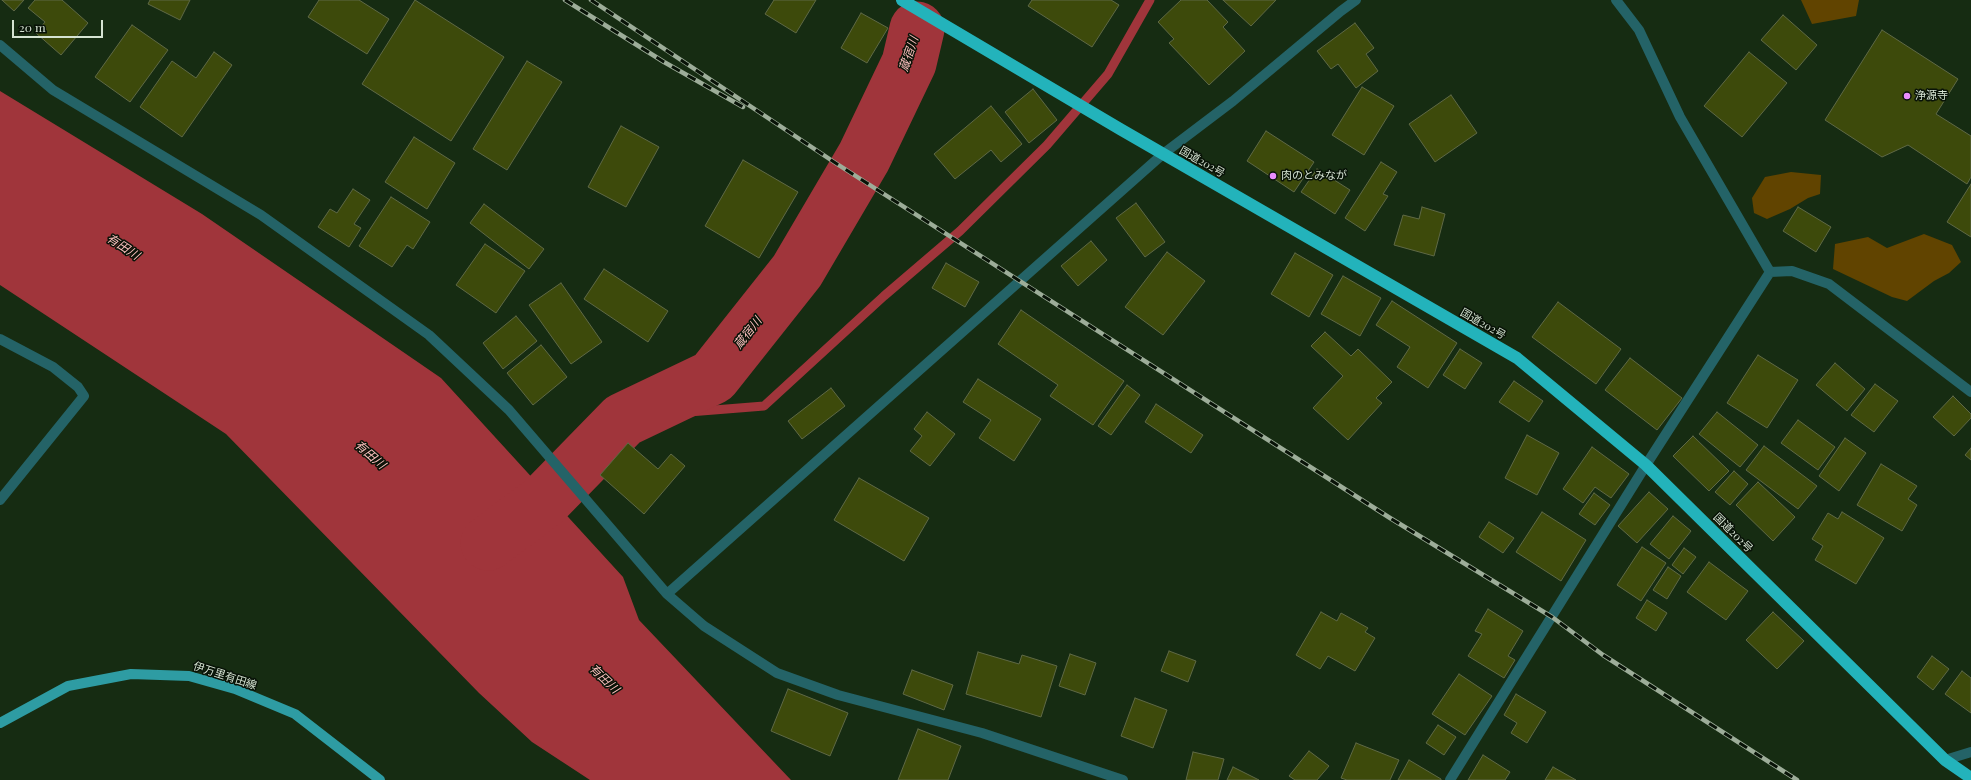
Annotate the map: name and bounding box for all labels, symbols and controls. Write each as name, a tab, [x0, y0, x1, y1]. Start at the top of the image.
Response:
scale bar	[14, 12, 105, 38]
text: 20 m	[19, 19, 46, 35]
water label: 蔵宿川	[897, 35, 921, 73]
place label: 浄源寺	[1915, 89, 1948, 103]
marker: 浄源寺	[1902, 91, 1912, 101]
street label: 国道202号	[1177, 144, 1227, 180]
place label: 肉のとみなが	[1281, 169, 1347, 183]
marker: 肉のとみなが	[1268, 171, 1278, 181]
water label: 有田川	[104, 231, 142, 263]
street label: 国道202号	[1458, 306, 1508, 342]
water label: 蔵宿川	[731, 314, 765, 352]
water label: 有田川	[352, 438, 388, 472]
street label: 国道202号	[1711, 511, 1755, 555]
street label: 伊万里有田線	[192, 660, 258, 692]
water label: 有田川	[586, 661, 622, 697]

